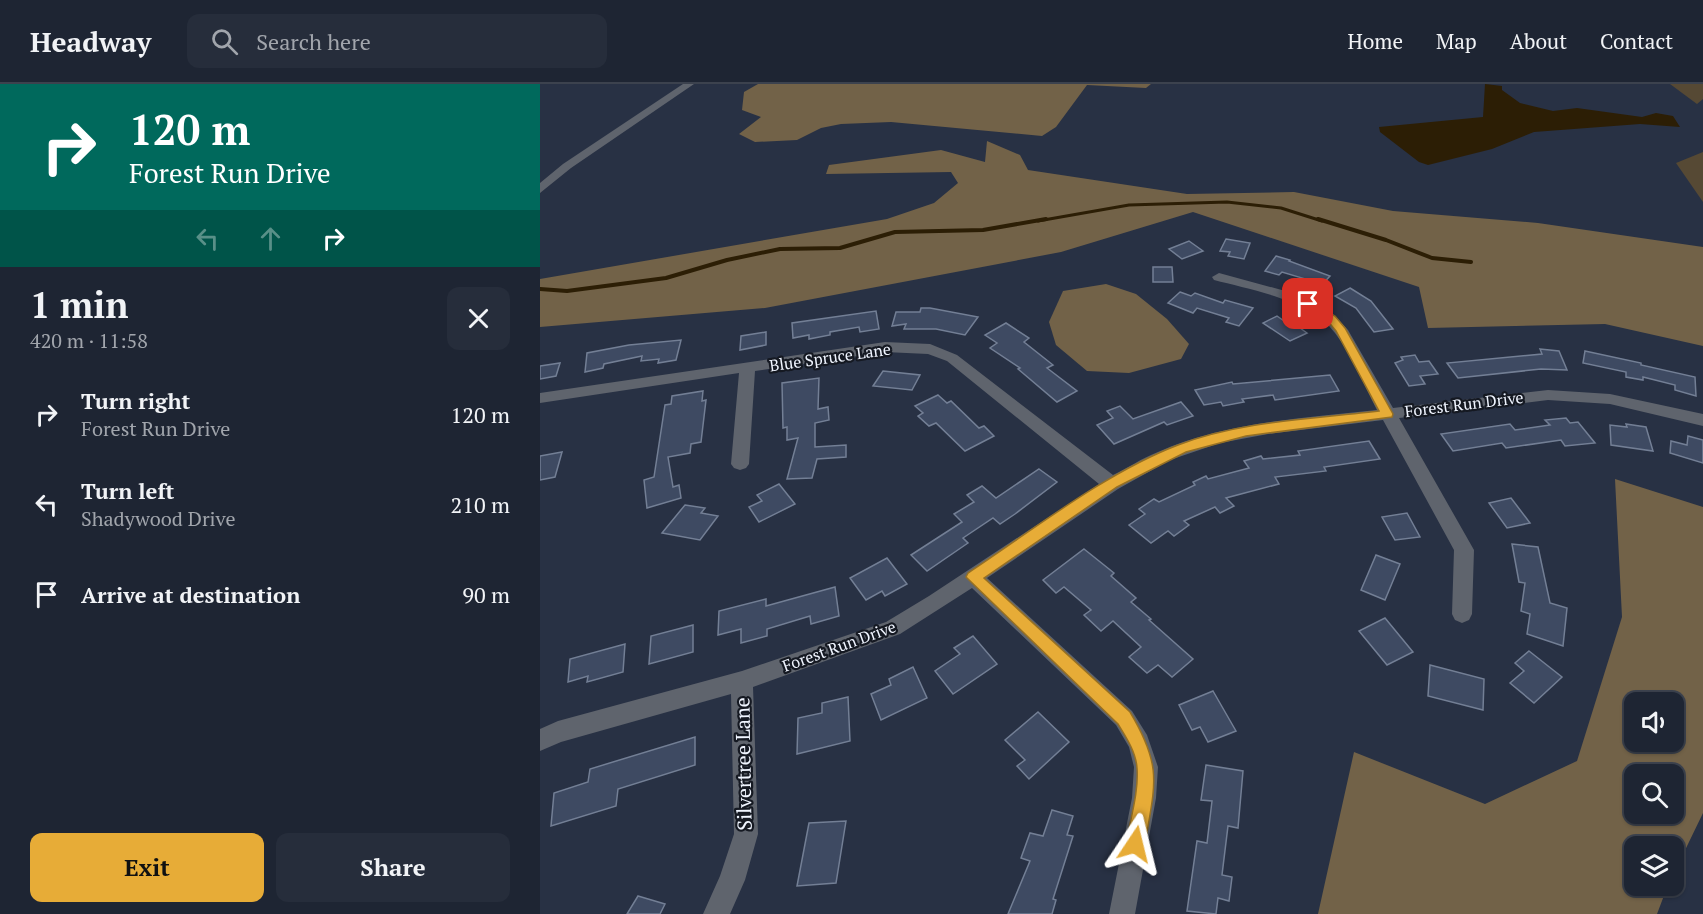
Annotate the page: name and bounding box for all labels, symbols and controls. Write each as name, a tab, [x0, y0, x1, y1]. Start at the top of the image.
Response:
search box	[187, 14, 607, 68]
text: Headway	[30, 23, 151, 60]
icon: search	[208, 25, 241, 58]
text: Search here	[256, 27, 371, 56]
text: Home	[1347, 27, 1403, 55]
text: Map	[1436, 27, 1477, 55]
text: About	[1510, 27, 1567, 55]
text: Contact	[1600, 27, 1673, 55]
text: 120 m	[129, 101, 250, 157]
icon: right	[30, 108, 108, 186]
text: Forest Run Drive	[129, 155, 331, 191]
icon: left	[191, 222, 224, 255]
icon: ahead	[254, 222, 287, 255]
icon: right	[317, 222, 350, 255]
pin	[1282, 278, 1333, 329]
text: 1 min	[30, 281, 128, 328]
button: close	[447, 287, 510, 350]
icon: arrive	[1291, 287, 1324, 320]
text: 420 m · 11:58	[30, 327, 148, 354]
street label: Blue Spruce Lane	[768, 338, 892, 376]
text: Turn right	[81, 386, 190, 415]
street label: Forest Run Drive	[1403, 386, 1525, 422]
icon: right	[30, 398, 63, 431]
text: 120 m	[450, 400, 510, 429]
text: Forest Run Drive	[81, 415, 230, 442]
text: Turn left	[81, 476, 174, 505]
icon: left	[30, 488, 63, 521]
text: 210 m	[450, 490, 510, 519]
text: Shadywood Drive	[81, 505, 235, 532]
icon: arrive	[30, 578, 63, 611]
text: Arrive at destination	[81, 580, 300, 609]
text: 90 m	[462, 580, 510, 609]
street label: Forest Run Drive	[779, 615, 899, 677]
map controls	[1624, 692, 1684, 896]
button: sound	[1624, 692, 1684, 752]
street label: Silvertree Lane	[728, 697, 758, 831]
button: search	[1624, 764, 1684, 824]
position arrow	[1103, 812, 1167, 876]
button: Exit	[30, 833, 264, 902]
button: Share	[276, 833, 510, 902]
button: layers	[1624, 836, 1684, 896]

